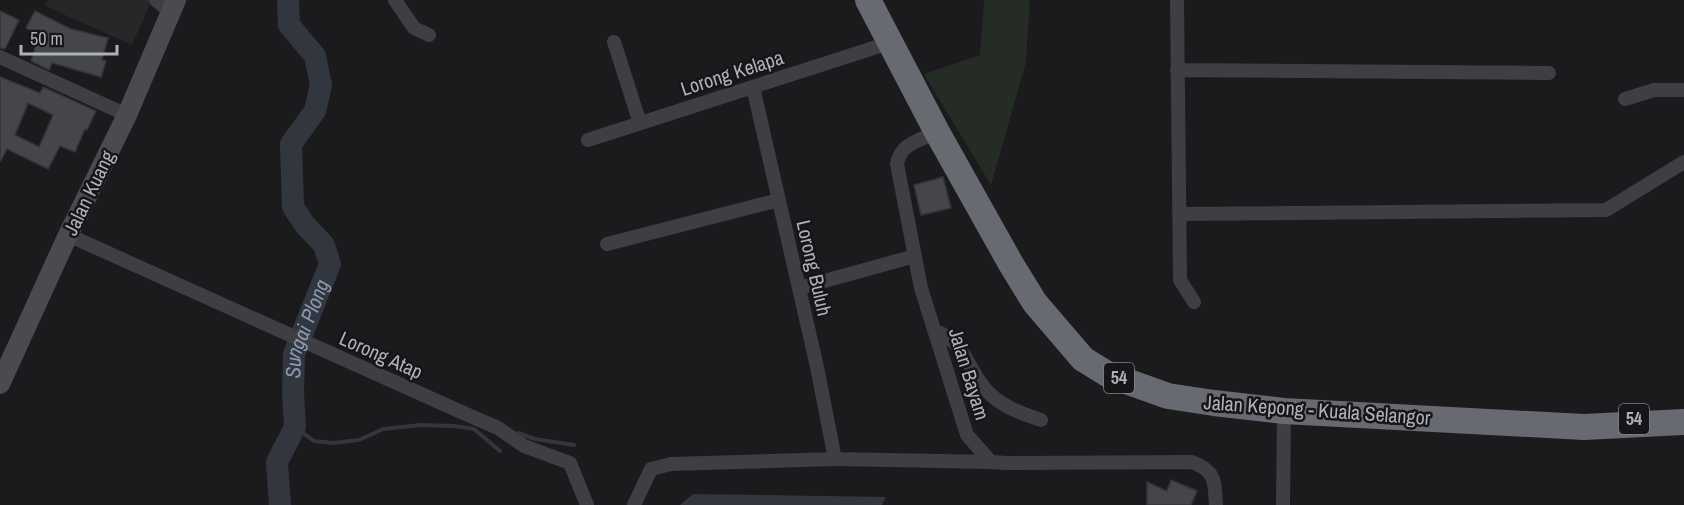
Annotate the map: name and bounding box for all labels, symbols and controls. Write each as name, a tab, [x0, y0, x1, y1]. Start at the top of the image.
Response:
scale bar	[21, 18, 117, 56]
text: 50 m	[30, 26, 63, 51]
street label: Lorong Kelapa	[677, 43, 787, 102]
street label: Jalan Kuang	[56, 146, 121, 240]
street label: Lorong Buluh	[790, 217, 839, 318]
water label: Sungai Plong	[278, 275, 337, 379]
street label: Lorong Atap	[335, 324, 427, 385]
street label: Jalan Bayam	[943, 325, 996, 423]
road number: 54	[1104, 363, 1134, 393]
street label: Jalan Kepong - Kuala Selangor	[1203, 388, 1432, 431]
road number: 54	[1619, 404, 1649, 434]

